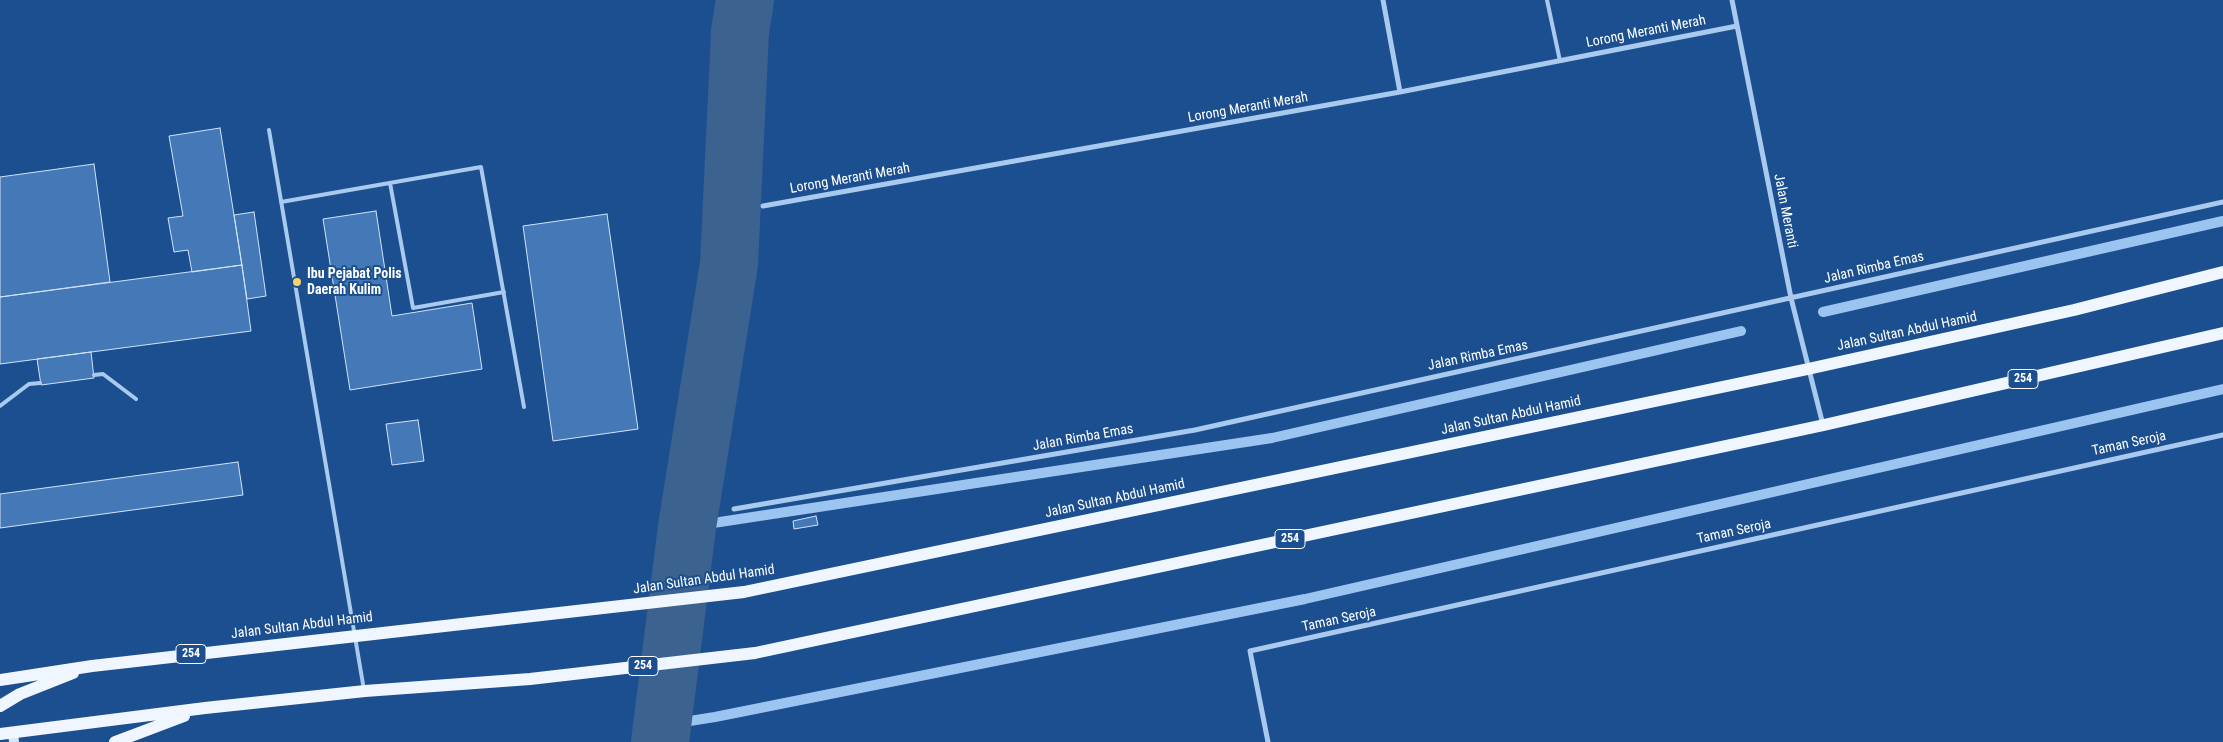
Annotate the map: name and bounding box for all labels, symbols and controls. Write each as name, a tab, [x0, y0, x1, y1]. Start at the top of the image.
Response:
street label: Lorong Meranti Merah	[1585, 12, 1707, 52]
street label: Lorong Meranti Merah	[1187, 89, 1309, 127]
street label: Lorong Meranti Merah	[789, 160, 911, 198]
street label: Jalan Meranti	[1770, 172, 1800, 250]
street label: Jalan Rimba Emas	[1822, 248, 1926, 288]
place label: Ibu Pejabat Polis Daerah Kulim	[307, 266, 402, 298]
marker: Ibu Pejabat Polis Daerah Kulim	[291, 276, 303, 288]
street label: Jalan Sultan Abdul Hamid	[1835, 309, 1979, 355]
street label: Jalan Rimba Emas	[1426, 337, 1530, 375]
road number: 254	[2008, 369, 2038, 388]
street label: Jalan Sultan Abdul Hamid	[1439, 393, 1583, 439]
street label: Jalan Rimba Emas	[1031, 421, 1135, 455]
street label: Taman Seroja	[2090, 428, 2168, 460]
street label: Jalan Sultan Abdul Hamid	[1043, 476, 1187, 522]
street label: Taman Seroja	[1695, 516, 1773, 548]
road number: 254	[1275, 530, 1305, 548]
street label: Jalan Sultan Abdul Hamid	[632, 562, 776, 598]
street label: Taman Seroja	[1300, 604, 1378, 636]
street label: Jalan Sultan Abdul Hamid	[230, 609, 374, 643]
road number: 254	[176, 644, 206, 664]
road number: 254	[628, 656, 658, 676]

